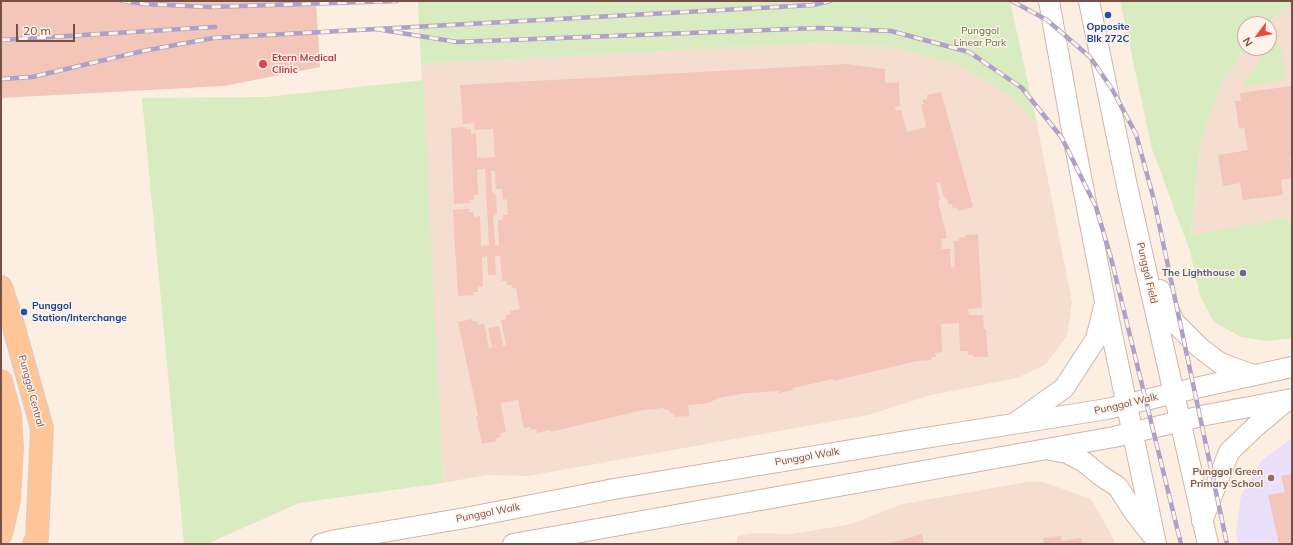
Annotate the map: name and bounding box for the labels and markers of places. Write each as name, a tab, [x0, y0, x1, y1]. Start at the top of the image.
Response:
marker: Opposite Blk 272C	[1103, 10, 1113, 20]
place label: Opposite Blk 272C	[1086, 21, 1130, 44]
place label: Etern Medical Clinic	[272, 52, 337, 76]
marker: Etern Medical Clinic	[257, 58, 269, 70]
place label: The Lighthouse	[1162, 267, 1235, 279]
marker: The Lighthouse	[1238, 268, 1248, 278]
place label: Punggol Station/Interchange	[32, 300, 127, 324]
marker: Punggol Station/Interchange	[19, 307, 29, 317]
place label: Punggol Green Primary School	[1190, 466, 1263, 490]
marker: Punggol Green Primary School	[1266, 473, 1276, 483]

